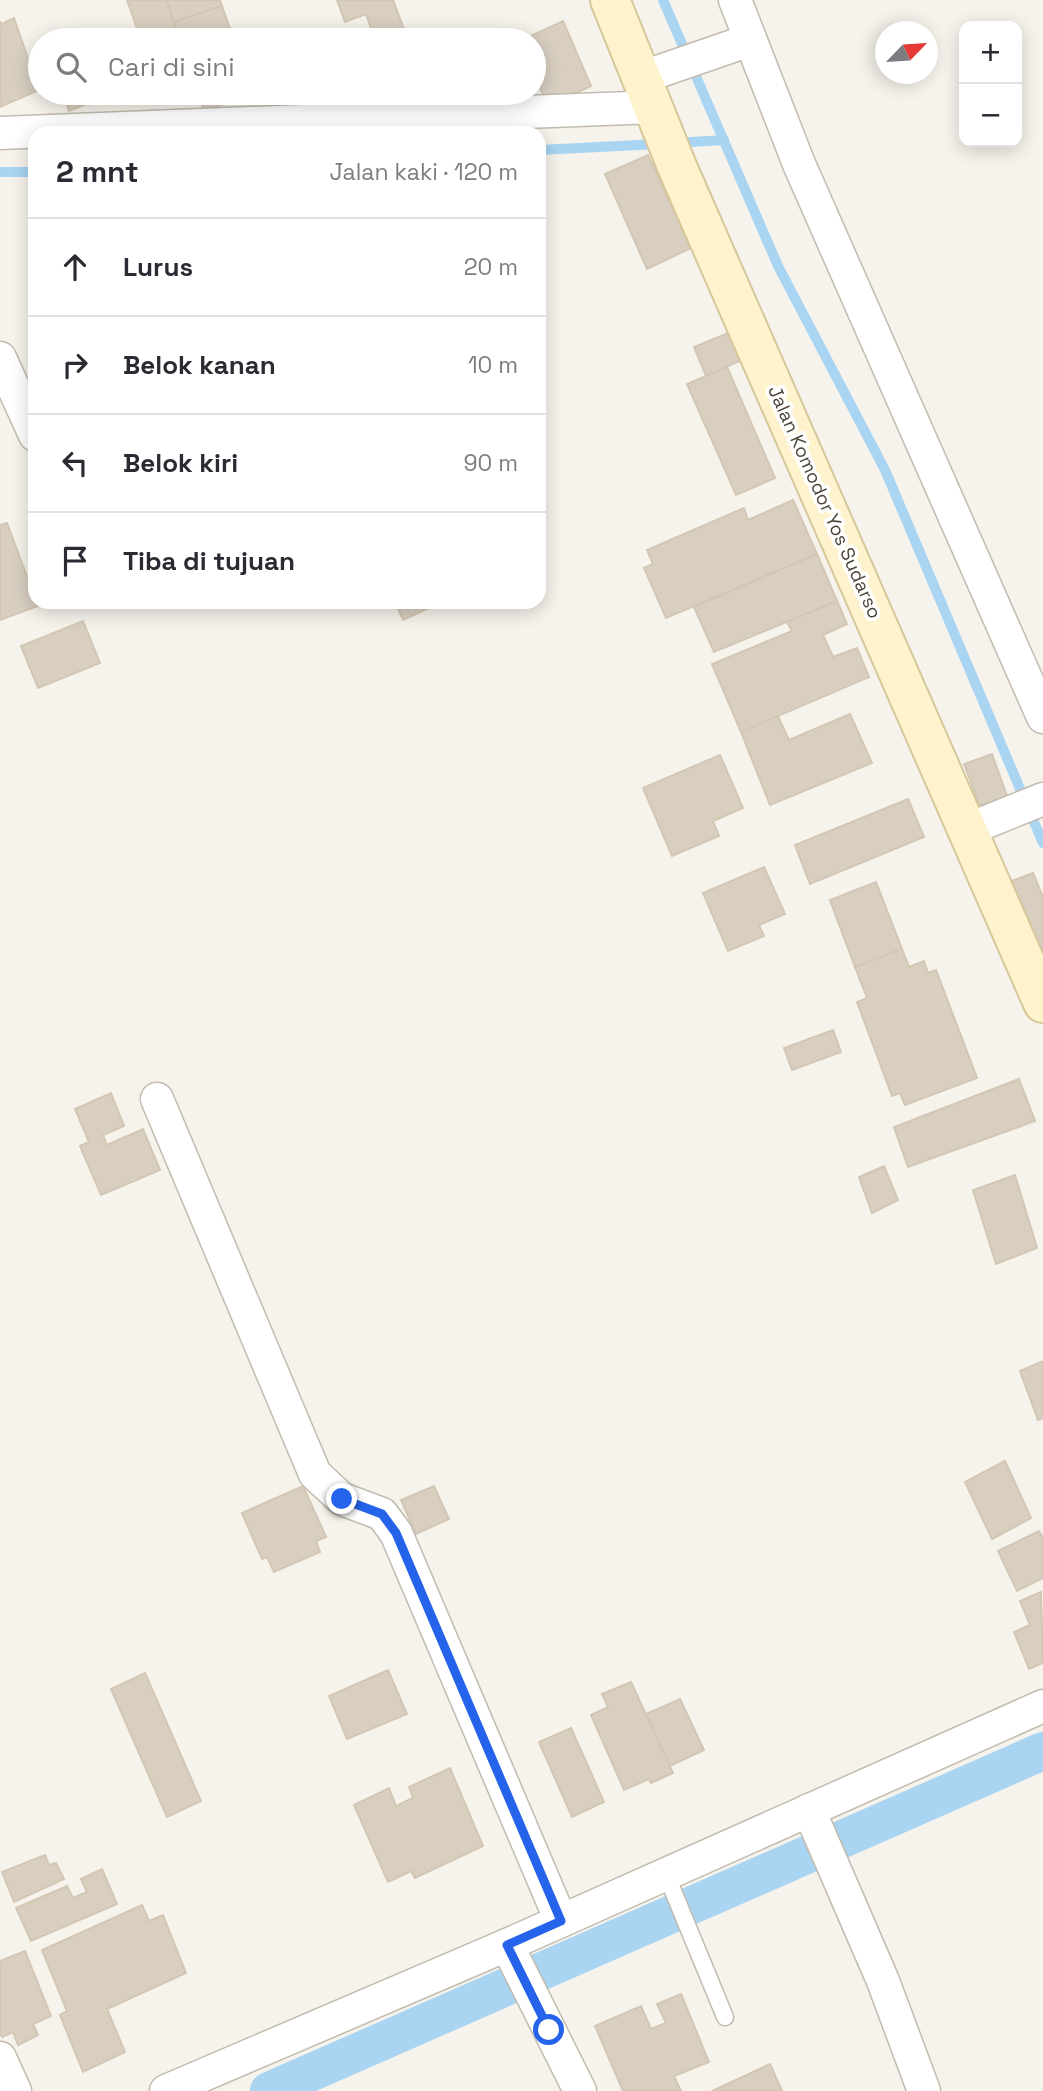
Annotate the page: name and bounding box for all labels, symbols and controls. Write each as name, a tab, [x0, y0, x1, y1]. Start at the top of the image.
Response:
north arrow	[875, 21, 938, 84]
map controls	[959, 21, 1022, 147]
button: +	[959, 21, 1022, 84]
search box	[28, 28, 546, 105]
icon: search	[52, 48, 90, 86]
text: Cari di sini	[108, 50, 235, 84]
button: −	[959, 84, 1022, 147]
text: 2 mnt	[56, 152, 139, 191]
text: Jalan kaki · 120 m	[329, 157, 518, 187]
icon: ahead	[56, 248, 94, 286]
text: Lurus	[123, 250, 193, 284]
text: 20 m	[464, 252, 518, 282]
icon: right	[56, 346, 94, 384]
text: Belok kanan	[123, 348, 276, 382]
text: 10 m	[468, 350, 518, 380]
street label: Jalan Komodor Yos Sudarso	[762, 382, 888, 622]
icon: left	[56, 444, 94, 482]
text: Belok kiri	[123, 446, 238, 480]
text: 90 m	[463, 448, 518, 478]
icon: arrive	[56, 542, 94, 580]
text: Tiba di tujuan	[123, 544, 295, 578]
route end	[326, 1483, 357, 1514]
route start	[533, 2014, 564, 2045]

